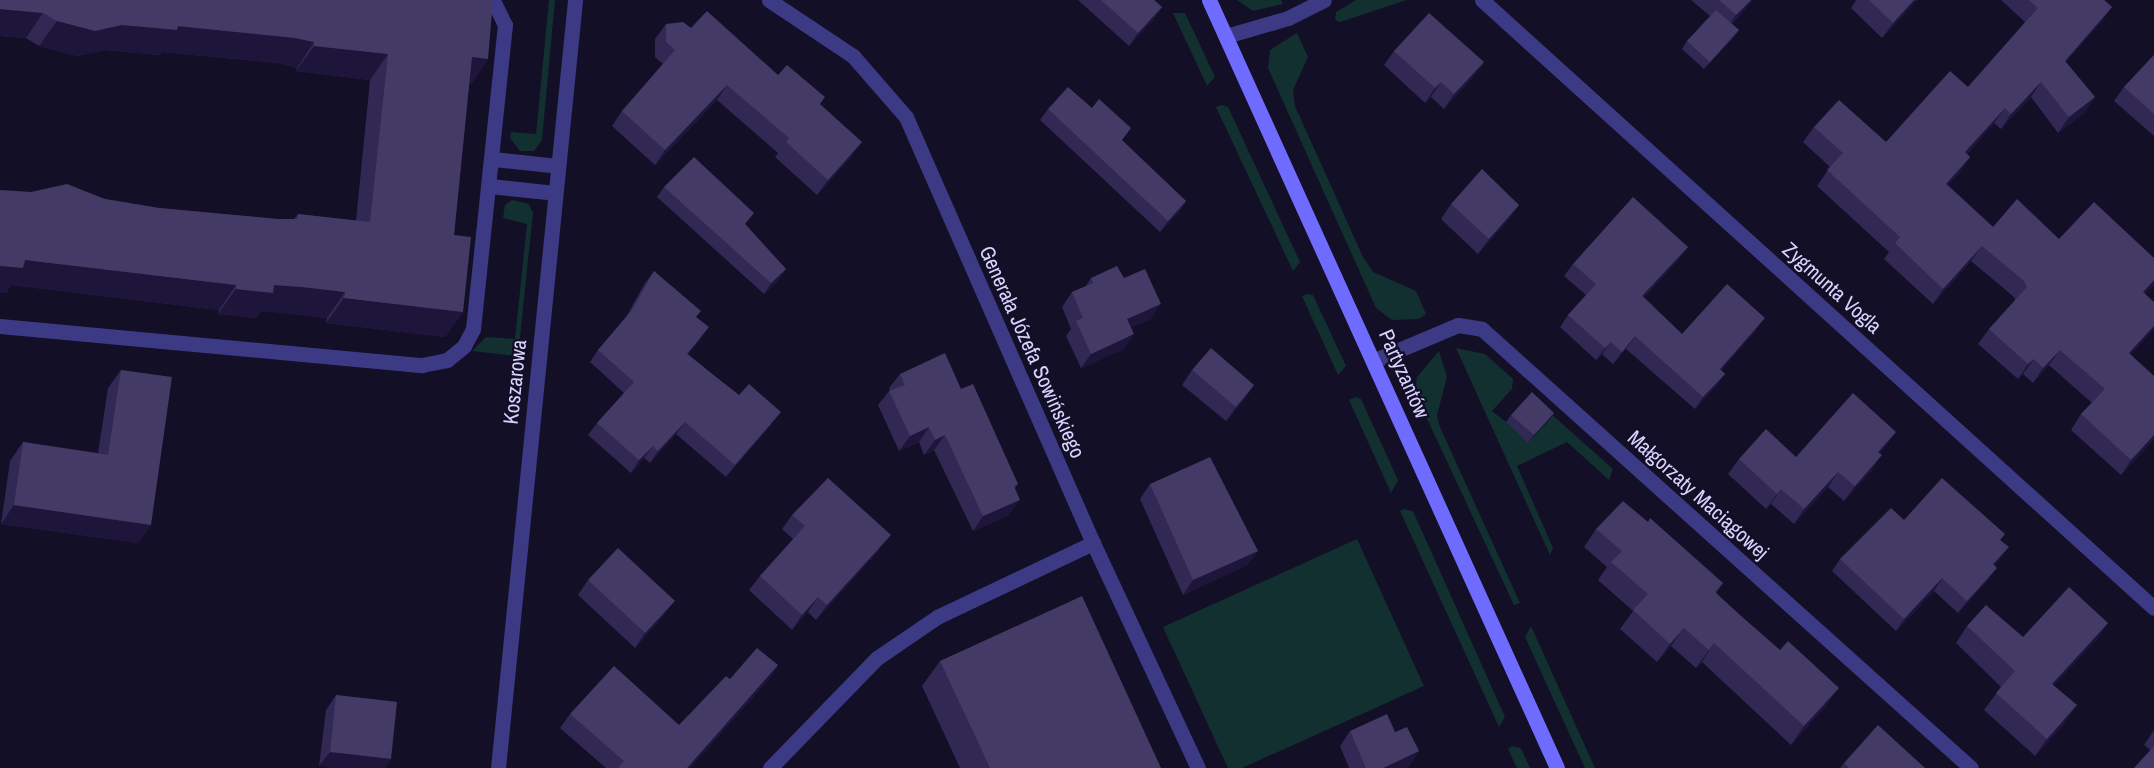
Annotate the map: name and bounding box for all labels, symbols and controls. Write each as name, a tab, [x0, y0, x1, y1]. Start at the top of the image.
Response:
street label: Zygmunta Vogla	[1777, 237, 1887, 339]
street label: Generała Józefa Sowińskiego	[974, 242, 1090, 462]
street label: Partyzantów	[1373, 326, 1435, 422]
street label: Koszarowa	[498, 338, 532, 426]
street label: Małgorzaty Maciągowej	[1622, 425, 1774, 565]

